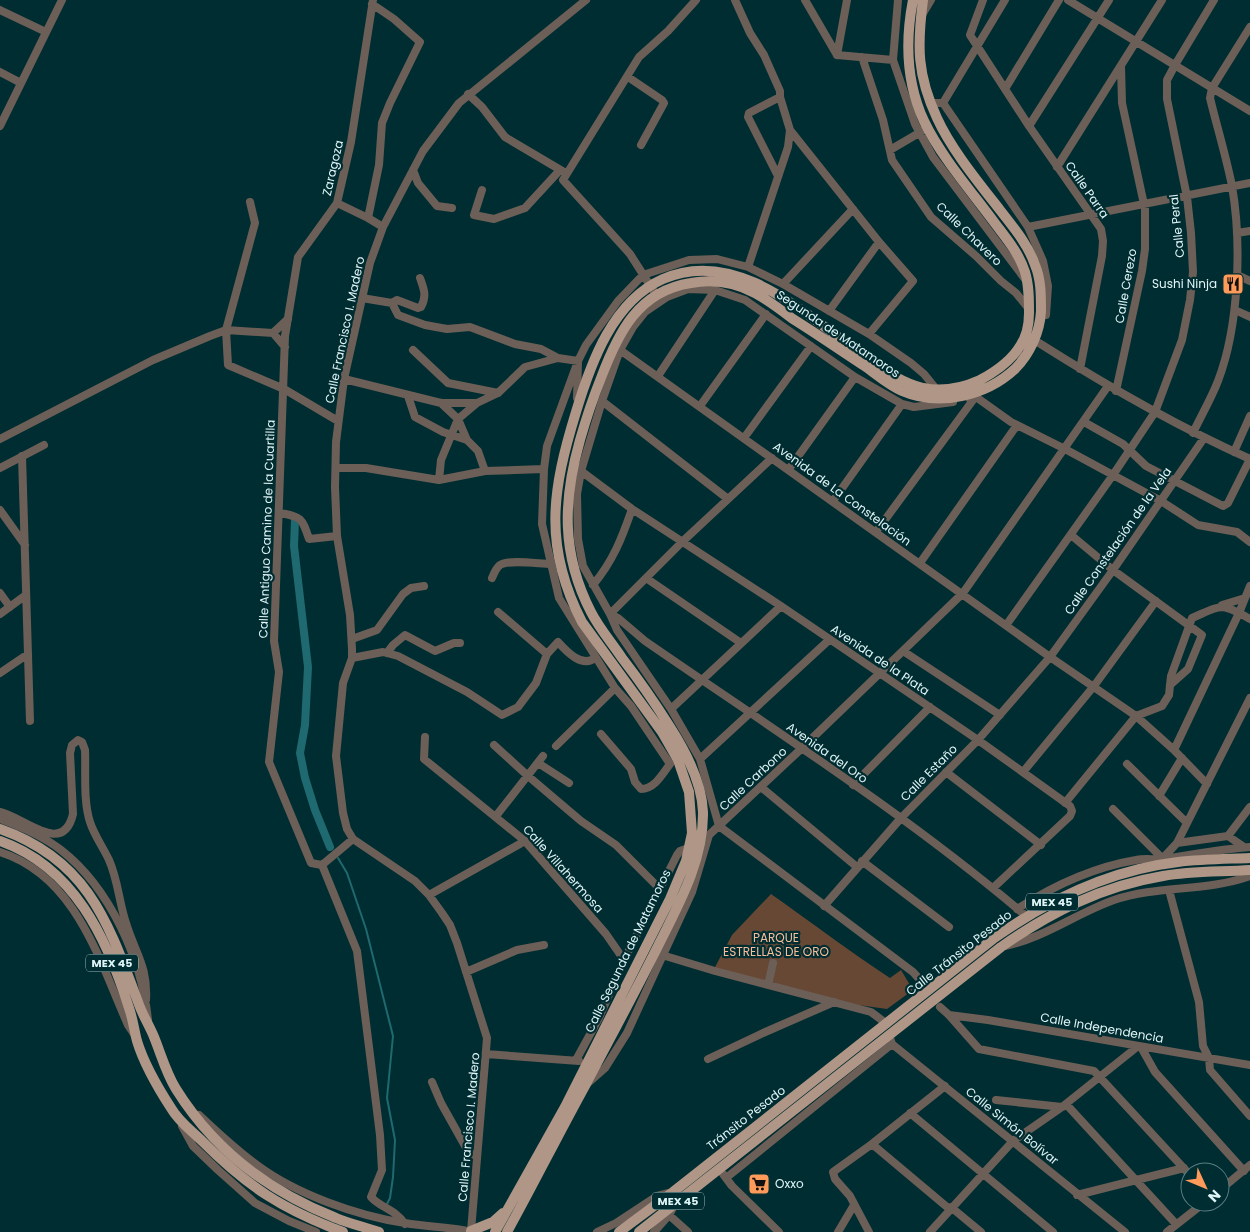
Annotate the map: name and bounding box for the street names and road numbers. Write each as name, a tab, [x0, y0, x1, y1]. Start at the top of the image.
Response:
street label: Zaragoza	[318, 138, 347, 197]
street label: Calle Parra	[1062, 158, 1113, 222]
street label: Calle Peral	[1165, 193, 1188, 259]
street label: Calle Chavero	[933, 198, 1006, 270]
street label: Calle Cerezo	[1111, 247, 1141, 325]
street label: Calle Francisco I. Madero	[321, 255, 368, 405]
street label: Segunda de Matamoros	[773, 286, 903, 381]
street label: Calle Antiguo Camino de la Cuartilla	[254, 419, 279, 639]
street label: Avenida de La Constelación	[770, 438, 915, 550]
street label: Calle Constelación de la Vela	[1060, 464, 1175, 618]
street label: Avenida de la Plata	[828, 620, 933, 699]
street label: Avenida del Oro	[783, 718, 872, 787]
street label: Calle Estaño	[896, 740, 961, 805]
street label: Calle Carbono	[715, 743, 790, 814]
street label: Calle Villahermosa	[519, 821, 608, 916]
street label: Calle Segunda de Matamoros	[581, 866, 675, 1035]
road number: MEX 45	[1026, 894, 1078, 910]
street label: Calle Tránsito Pesado	[902, 906, 1015, 999]
road number: MEX 45	[86, 954, 138, 971]
street label: Calle Independencia	[1039, 1008, 1165, 1047]
street label: Calle Francisco I. Madero	[454, 1051, 484, 1202]
street label: Tránsito Pesado	[703, 1081, 789, 1154]
street label: Calle Simón Bolívar	[962, 1083, 1063, 1169]
road number: MEX 45	[652, 1192, 704, 1210]

